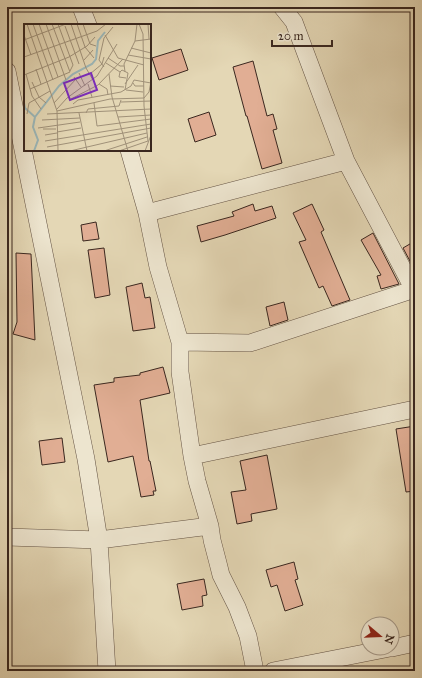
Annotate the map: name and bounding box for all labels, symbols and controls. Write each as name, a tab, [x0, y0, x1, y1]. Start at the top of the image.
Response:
scale bar	[272, 22, 332, 48]
inset map	[24, 24, 151, 151]
text: 20 m	[278, 29, 304, 43]
north arrow	[360, 616, 400, 656]
text: N	[381, 633, 397, 646]

